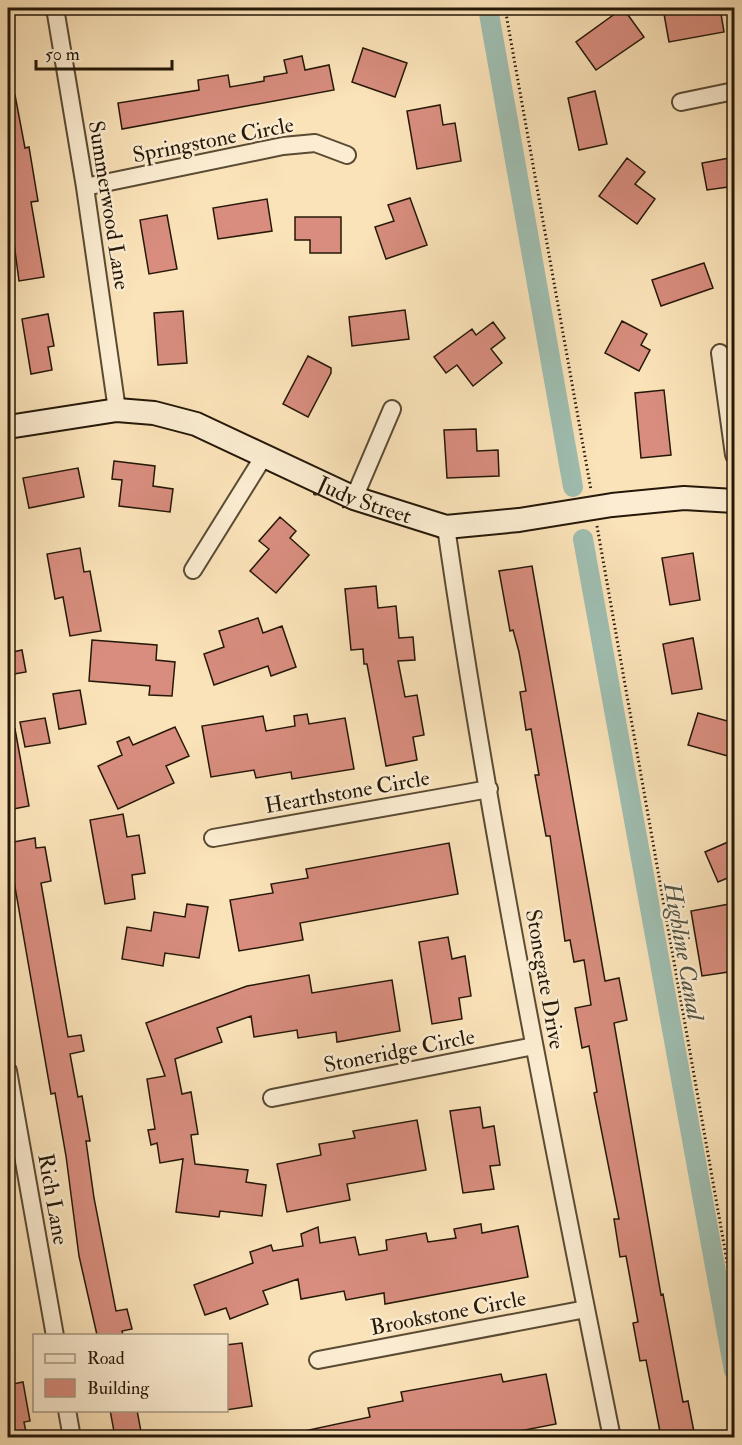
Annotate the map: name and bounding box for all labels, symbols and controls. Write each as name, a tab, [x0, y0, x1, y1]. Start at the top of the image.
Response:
scale bar	[36, 33, 172, 71]
text: 50 m	[45, 43, 80, 66]
street label: Springstone Circle	[130, 111, 296, 170]
street label: Summerwood Lane	[82, 119, 136, 292]
street label: Judy Street	[312, 470, 415, 530]
street label: Hearthstone Circle	[263, 764, 432, 820]
water label: Highline Canal	[656, 879, 711, 1024]
street label: Stonegate Drive	[519, 907, 571, 1051]
street label: Stoneridge Circle	[321, 1023, 477, 1079]
street label: Rich Lane	[31, 1151, 75, 1247]
street label: Brookstone Circle	[368, 1284, 528, 1342]
legend	[33, 1334, 228, 1412]
text: Road	[87, 1347, 125, 1370]
text: Building	[87, 1377, 150, 1400]

